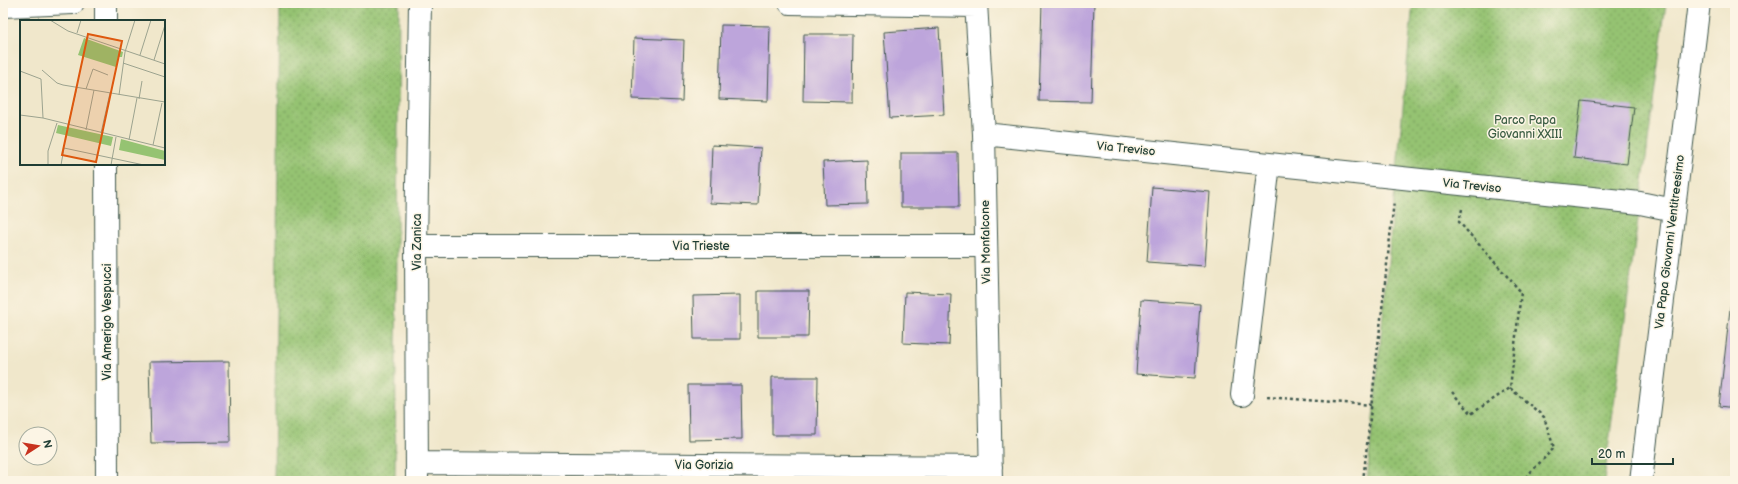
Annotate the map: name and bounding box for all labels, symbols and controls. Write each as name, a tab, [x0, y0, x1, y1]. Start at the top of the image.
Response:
inset map	[20, 20, 165, 165]
park label: Parco Papa Giovanni XXIII	[1488, 113, 1563, 142]
street label: Via Treviso	[1096, 138, 1156, 160]
street label: Via Papa Giovanni Ventitreesimo	[1652, 154, 1688, 330]
street label: Via Treviso	[1442, 175, 1502, 197]
street label: Via Monfalcone	[978, 200, 994, 284]
street label: Via Zanica	[410, 213, 425, 271]
street label: Via Trieste	[672, 239, 730, 254]
street label: Via Amerigo Vespucci	[100, 263, 115, 381]
north arrow	[18, 426, 58, 466]
text: N	[40, 439, 55, 449]
scale bar	[1592, 440, 1673, 466]
text: 20 m	[1598, 447, 1625, 462]
street label: Via Gorizia	[675, 458, 733, 473]

